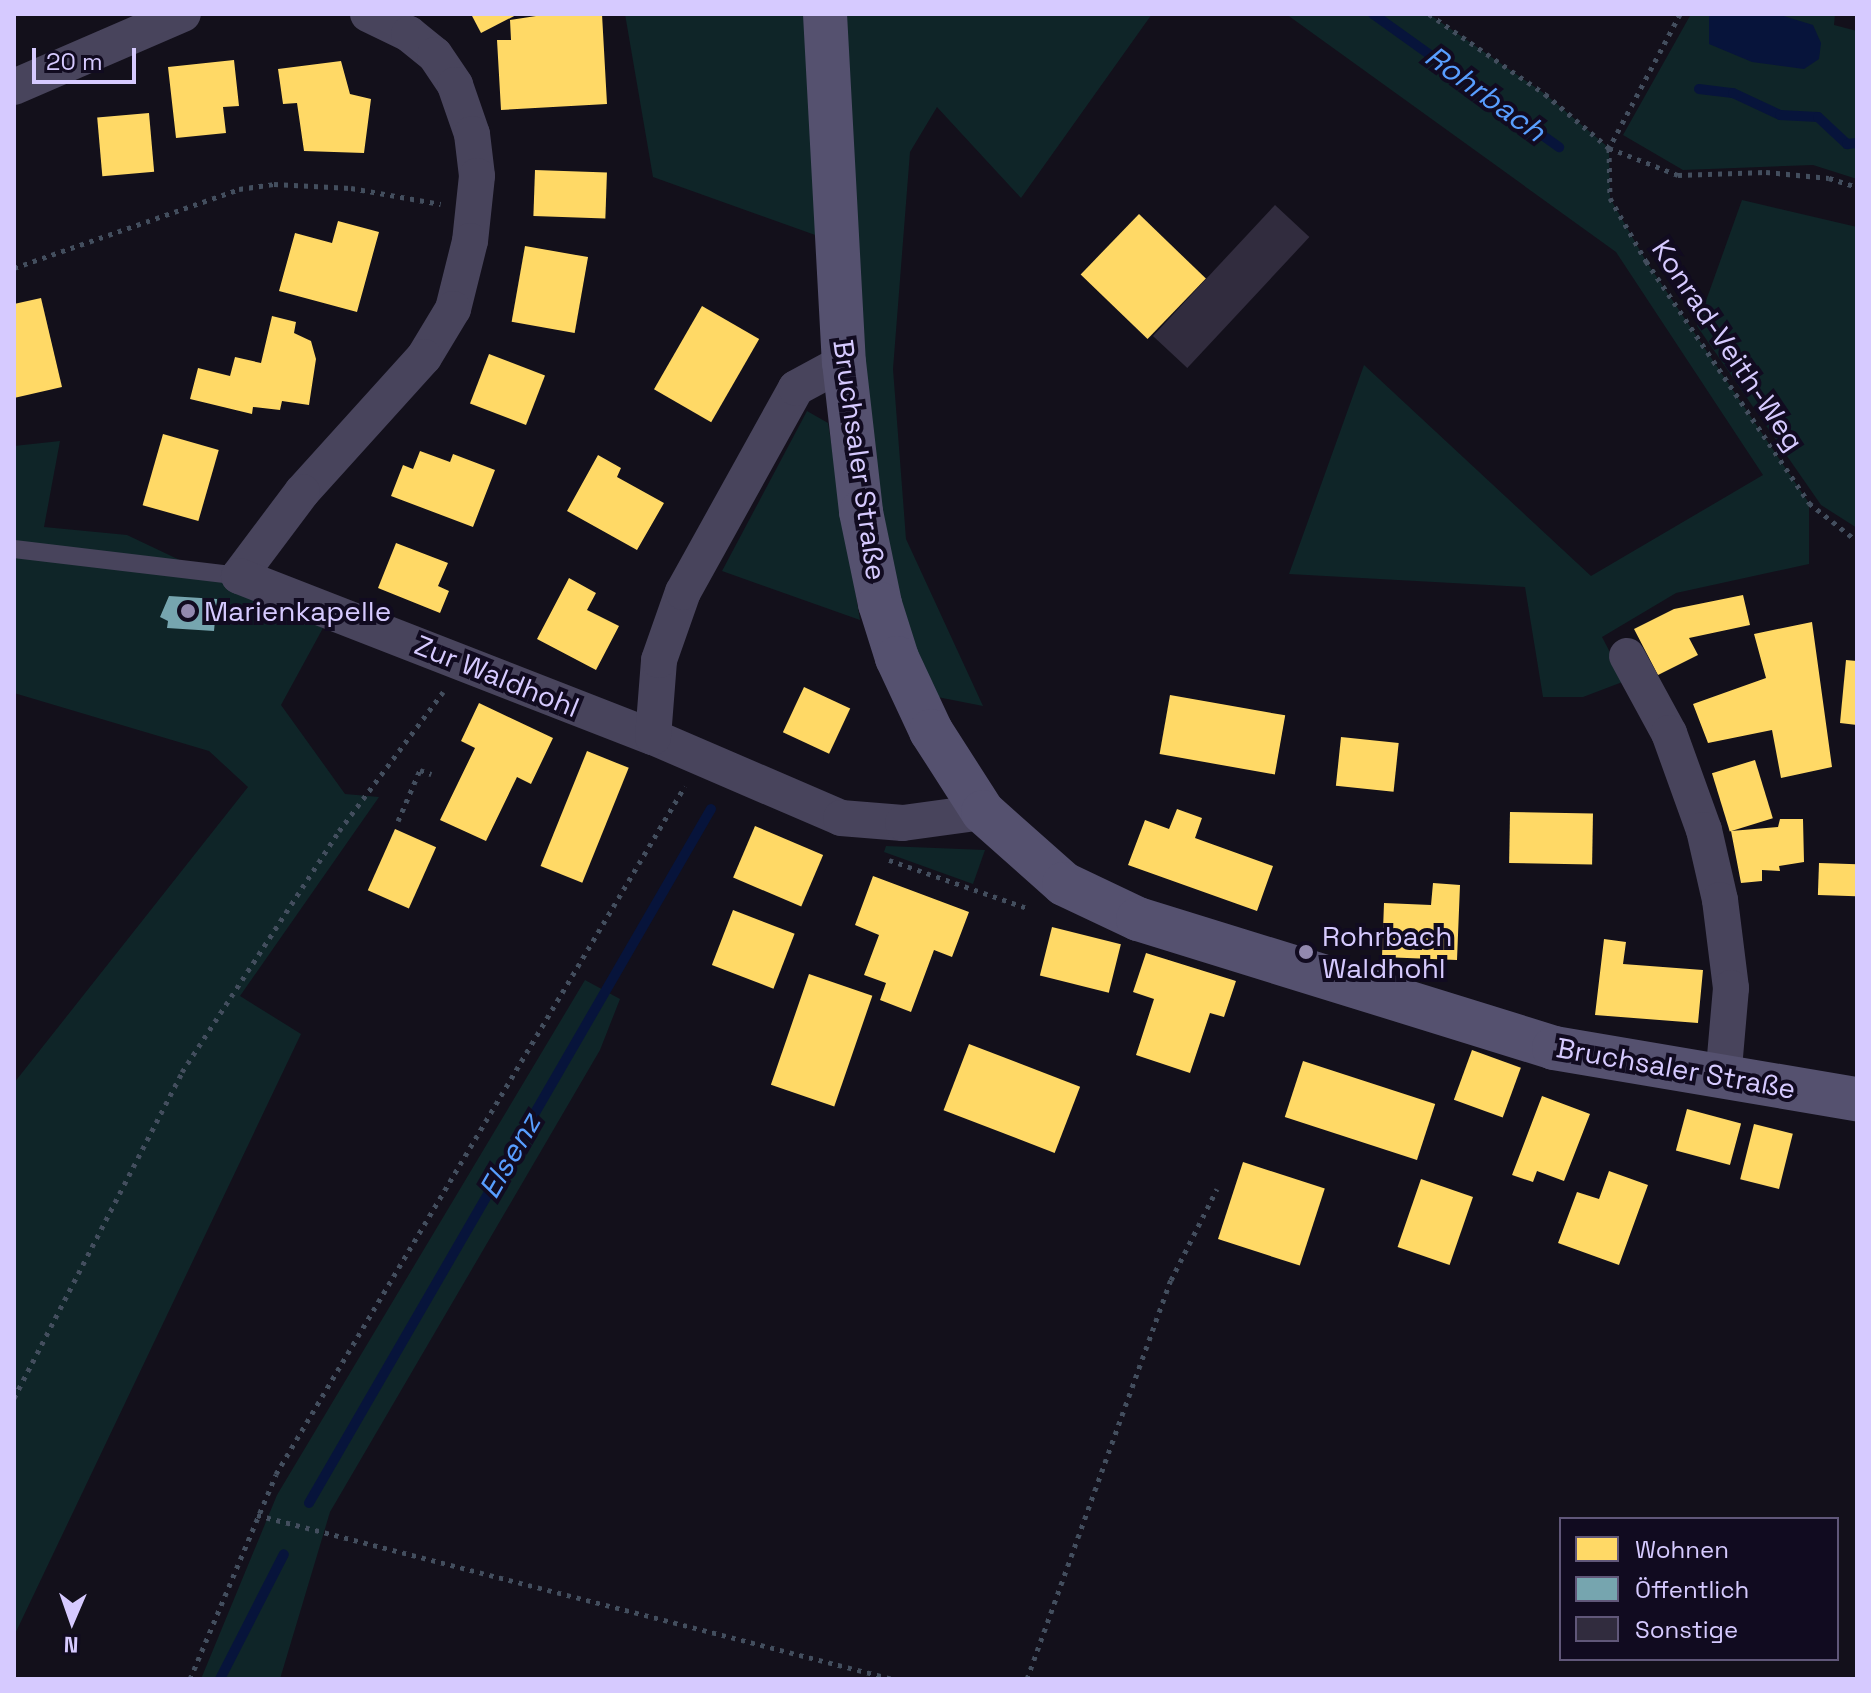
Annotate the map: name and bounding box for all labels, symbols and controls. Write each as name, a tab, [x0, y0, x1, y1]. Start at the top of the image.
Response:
scale bar	[36, 32, 140, 82]
water label: Rohrbach	[1418, 38, 1552, 150]
text: 20 m	[46, 46, 103, 77]
street label: Konrad-Veith-Weg	[1645, 233, 1811, 457]
street label: Bruchsaler Straße	[826, 338, 894, 582]
place label: Marienkapelle	[204, 594, 391, 628]
marker: Marienkapelle	[179, 602, 197, 620]
street label: Zur Waldhohl	[410, 628, 584, 724]
place label: Rohrbach Waldhohl	[1322, 919, 1452, 985]
marker: Rohrbach Waldhohl	[1297, 943, 1315, 961]
street label: Bruchsaler Straße	[1554, 1030, 1798, 1106]
water label: Elsenz	[471, 1107, 549, 1205]
legend	[1559, 1517, 1839, 1661]
text: Wohnen	[1635, 1534, 1729, 1565]
text: Öffentlich	[1635, 1574, 1749, 1605]
north arrow	[32, 1581, 112, 1661]
text: Sonstige	[1635, 1614, 1738, 1645]
text: N	[63, 1631, 79, 1659]

